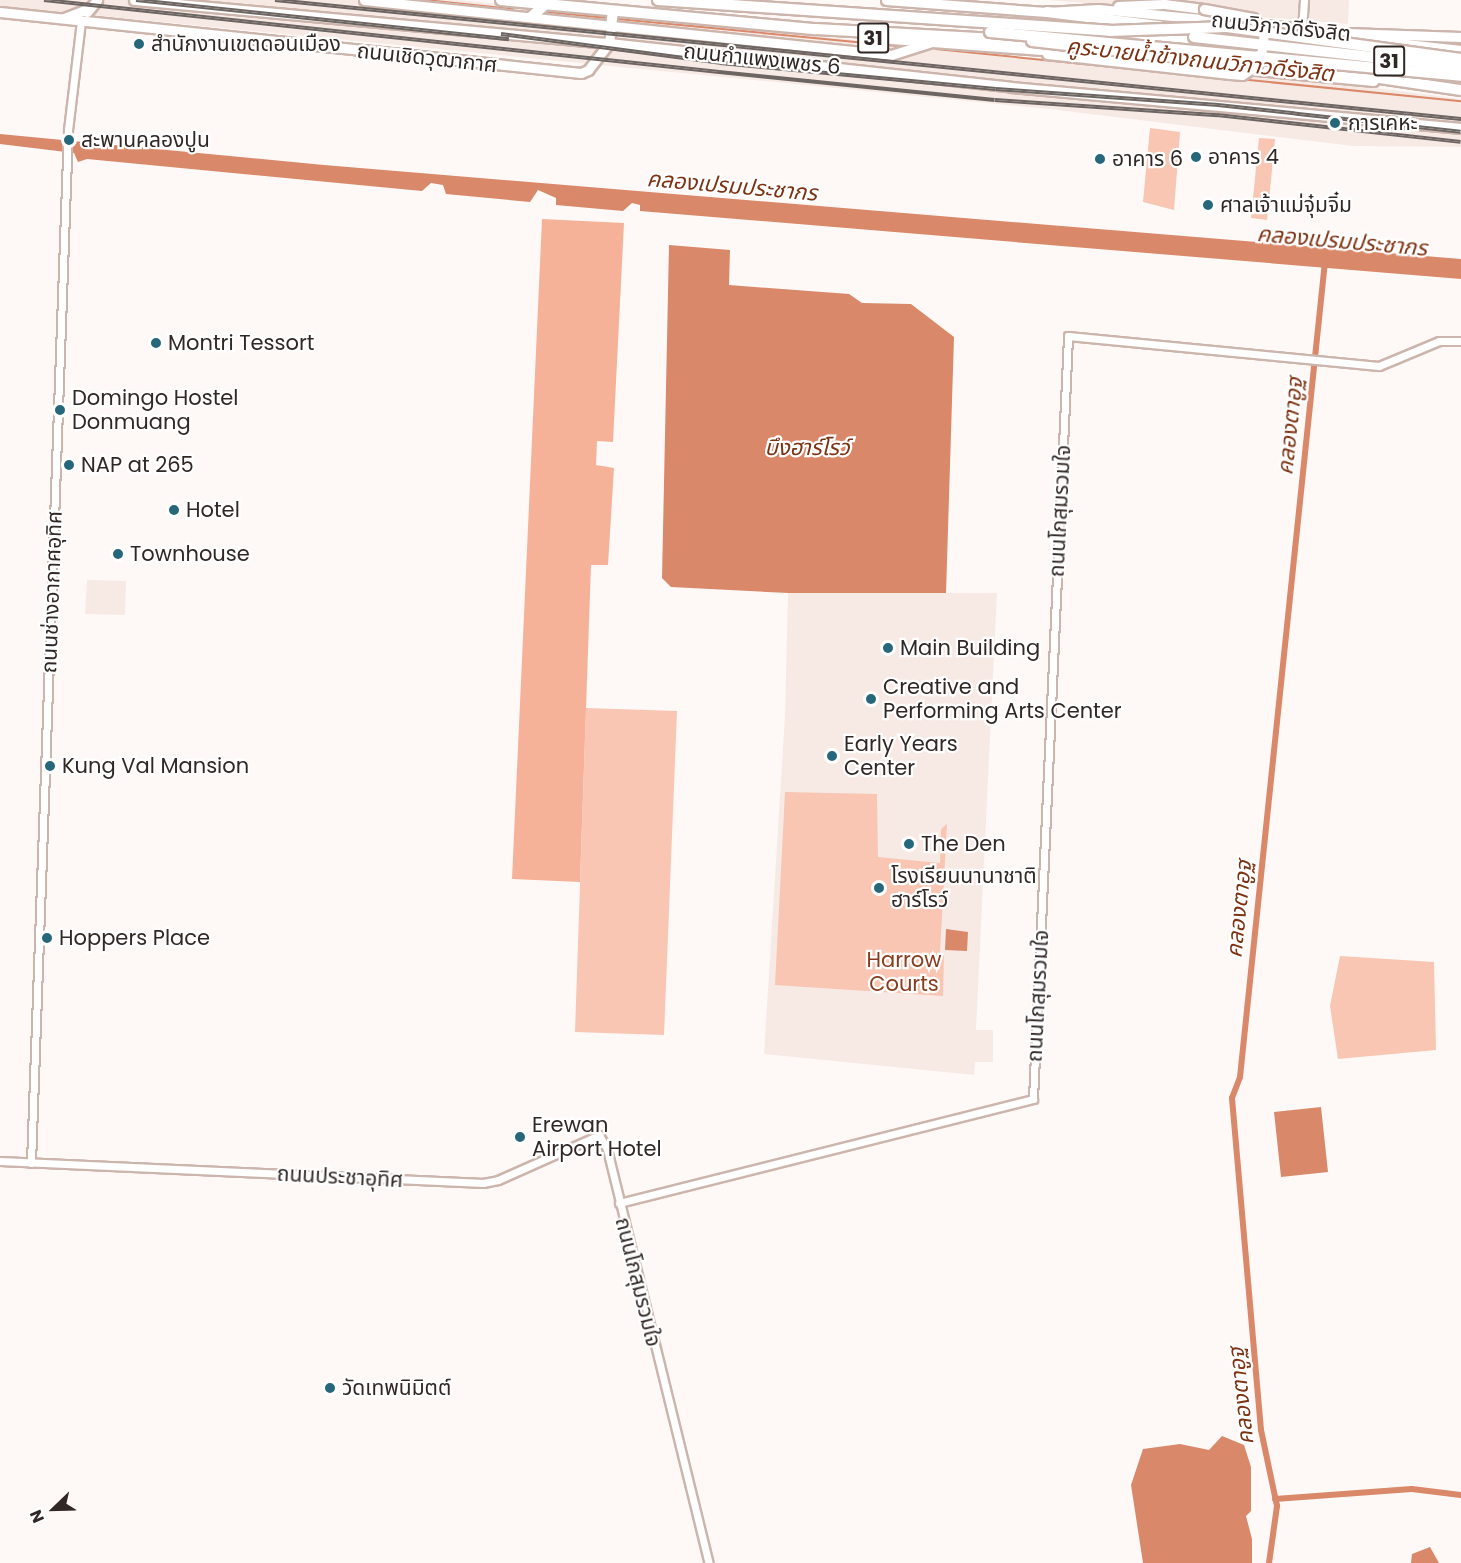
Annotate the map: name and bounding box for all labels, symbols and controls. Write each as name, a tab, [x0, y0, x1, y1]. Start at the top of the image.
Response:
street label: ถนนวิภาวดีรังสิต	[1210, 7, 1352, 47]
road number: 31	[856, 21, 890, 55]
place label: สำนักงานเขตดอนเมือง	[151, 31, 341, 57]
water label: คูระบายน้ำข้างถนนวิภาวดีรังสิต	[1065, 33, 1335, 87]
marker: สำนักงานเขตดอนเมือง	[132, 37, 146, 51]
street label: ถนนเชิดวุฒากาศ	[356, 38, 498, 78]
street label: ถนนกำแพงเพชร 6	[682, 38, 842, 80]
road number: 31	[1372, 44, 1406, 78]
place label: การเคหะ	[1348, 110, 1418, 136]
marker: การเคหะ	[1326, 114, 1344, 132]
place label: สะพานคลองปูน	[81, 127, 210, 153]
marker: สะพานคลองปูน	[62, 133, 76, 147]
place label: อาคาร 4	[1208, 144, 1279, 170]
place label: อาคาร 6	[1112, 146, 1183, 172]
marker: อาคาร 4	[1189, 150, 1203, 164]
marker: อาคาร 6	[1093, 152, 1107, 166]
water label: คลองเปรมประชากร	[646, 165, 818, 207]
place label: ศาลเจ้าแม่จุ๋มจิ๋ม	[1220, 192, 1352, 218]
marker: ศาลเจ้าแม่จุ๋มจิ๋ม	[1201, 198, 1215, 212]
water label: คลองเปรมประชากร	[1256, 220, 1428, 262]
place label: Montri Tessort	[168, 330, 314, 356]
marker: Montri Tessort	[149, 336, 163, 350]
water label: คลองตาอูฐ	[1272, 376, 1308, 476]
place label: Domingo Hostel Donmuang	[72, 385, 239, 435]
marker: Domingo Hostel Donmuang	[53, 403, 67, 417]
water label: บึงฮาร์โรว์	[764, 435, 850, 461]
street label: ถนนโกสุมรวมใจ	[1044, 444, 1076, 578]
place label: NAP at 265	[81, 452, 194, 478]
marker: NAP at 265	[62, 458, 76, 472]
place label: Hotel	[186, 497, 240, 523]
marker: Hotel	[167, 503, 181, 517]
street label: ถนนช่างอากาศอุทิศ	[37, 510, 67, 674]
place label: Townhouse	[130, 541, 250, 567]
marker: Townhouse	[111, 547, 125, 561]
place label: Main Building	[900, 635, 1040, 661]
marker: Main Building	[881, 641, 895, 655]
place label: Creative and Performing Arts Center	[883, 674, 1122, 724]
marker: Creative and Performing Arts Center	[864, 692, 878, 706]
place label: Early Years Center	[844, 731, 958, 781]
marker: Early Years Center	[825, 749, 839, 763]
place label: Kung Val Mansion	[62, 753, 249, 779]
marker: Kung Val Mansion	[43, 759, 57, 773]
place label: The Den	[921, 831, 1006, 857]
marker: The Den	[902, 837, 916, 851]
water label: คลองตาอูฐ	[1221, 859, 1257, 959]
place label: โรงเรียนนานาชาติ ฮาร์โรว์	[891, 863, 1037, 913]
marker: โรงเรียนนานาชาติ ฮาร์โรว์	[872, 881, 886, 895]
place label: Hoppers Place	[59, 925, 210, 951]
street label: ถนนโกสุมรวมใจ	[1022, 929, 1054, 1063]
marker: Hoppers Place	[40, 931, 54, 945]
park label: Harrow Courts	[866, 947, 942, 997]
place label: Erewan Airport Hotel	[532, 1112, 662, 1162]
marker: Erewan Airport Hotel	[513, 1130, 527, 1144]
street label: ถนนประชาอุทิศ	[276, 1161, 404, 1193]
street label: ถนนโกสุมรวมใจ	[610, 1215, 666, 1349]
water label: คลองตาอูฐ	[1223, 1346, 1259, 1446]
place label: วัดเทพนิมิตต์	[342, 1375, 451, 1401]
marker: วัดเทพนิมิตต์	[323, 1381, 337, 1395]
north arrow	[24, 1479, 84, 1539]
text: N	[24, 1506, 50, 1526]

